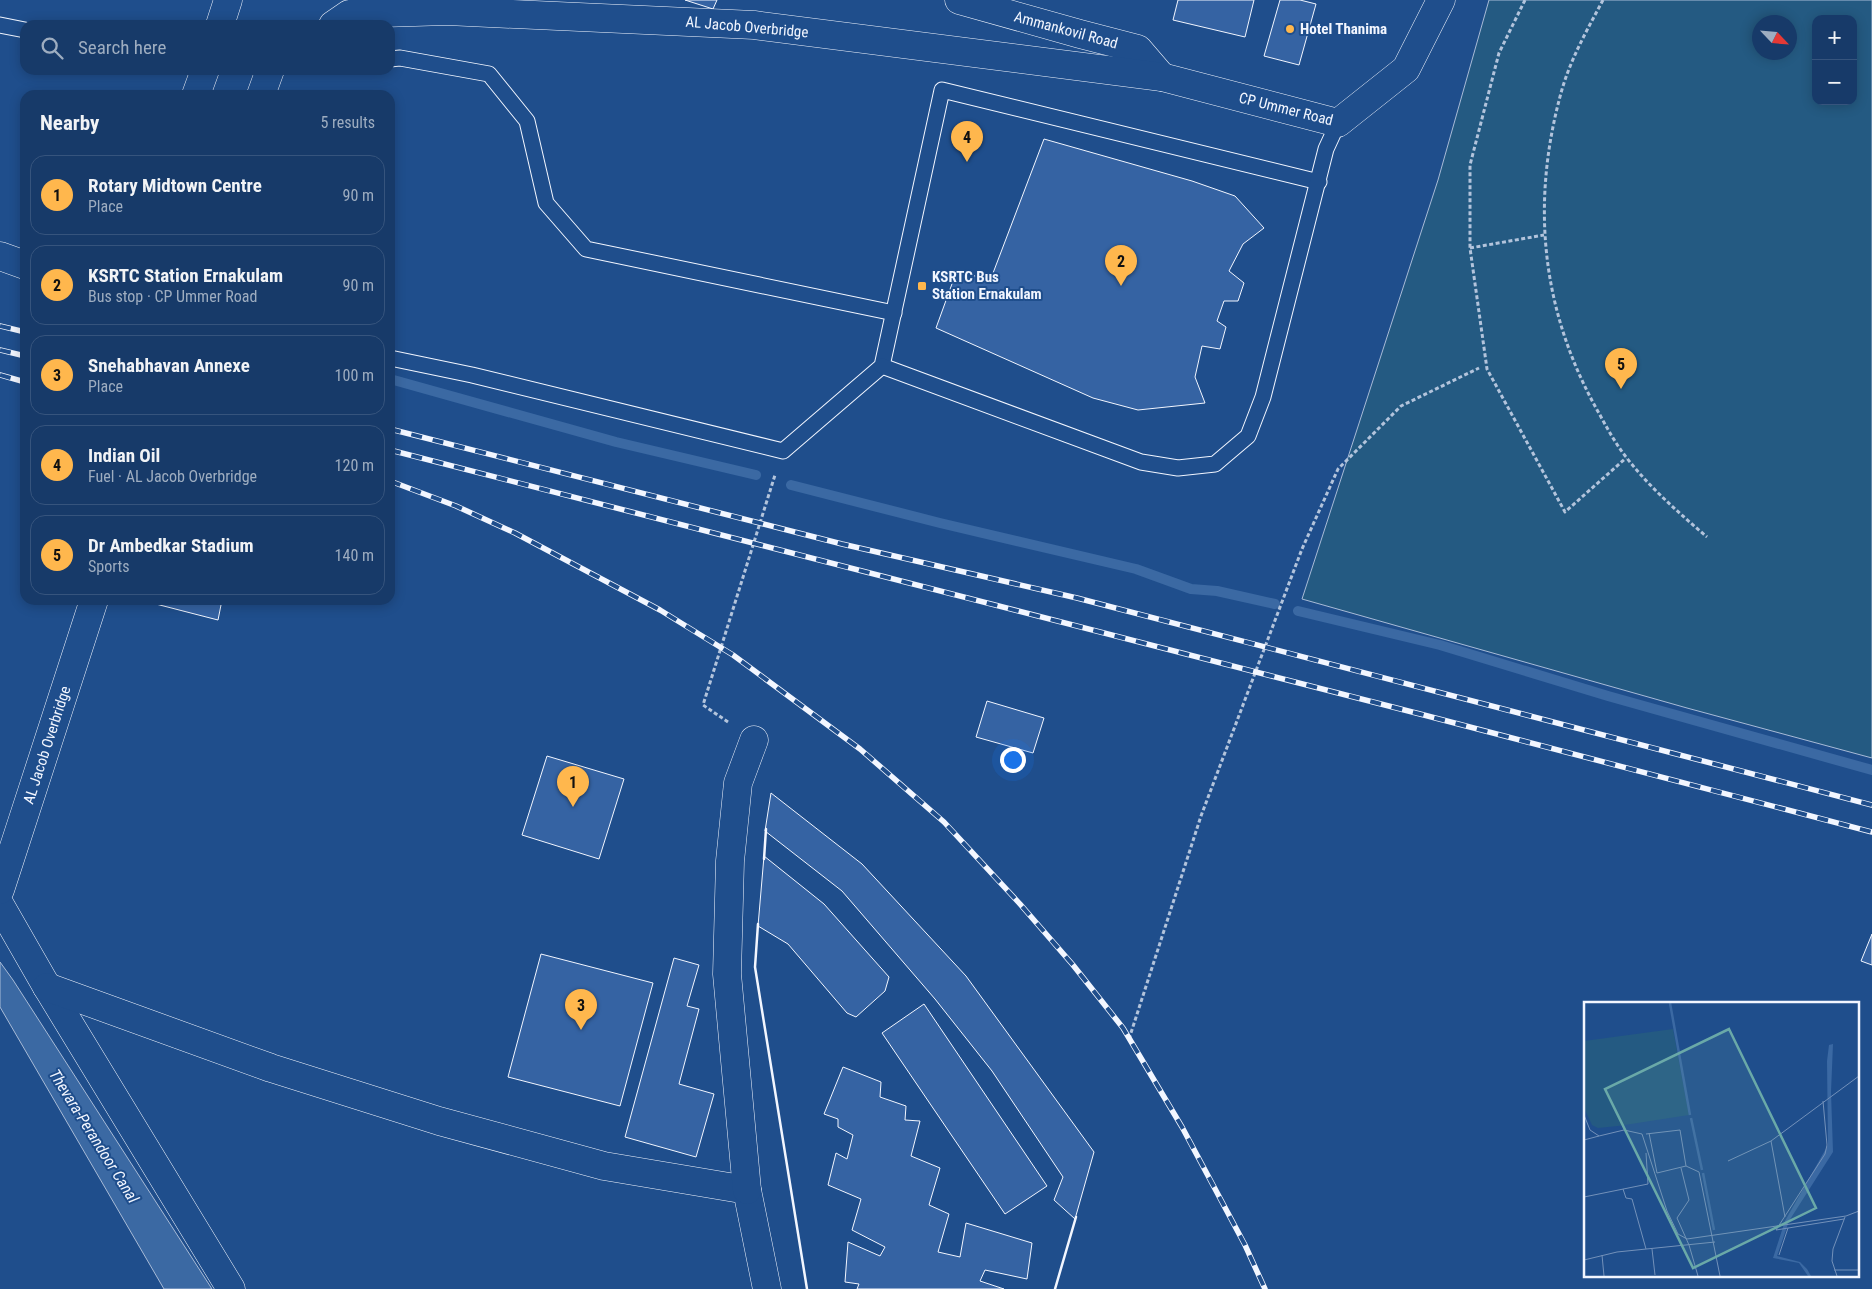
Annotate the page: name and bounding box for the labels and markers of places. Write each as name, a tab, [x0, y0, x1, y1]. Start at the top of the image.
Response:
place label: Hotel Thanima	[1300, 20, 1387, 38]
marker: Hotel Thanima	[1284, 23, 1296, 35]
pin: 4	[951, 121, 983, 162]
pin: 2	[1105, 245, 1137, 286]
place label: KSRTC Bus Station Ernakulam	[932, 268, 1042, 303]
marker: KSRTC Bus Station Ernakulam	[916, 280, 928, 292]
pin: 5	[1605, 348, 1637, 389]
pin: 1	[557, 766, 589, 807]
pin: 3	[565, 989, 597, 1030]

